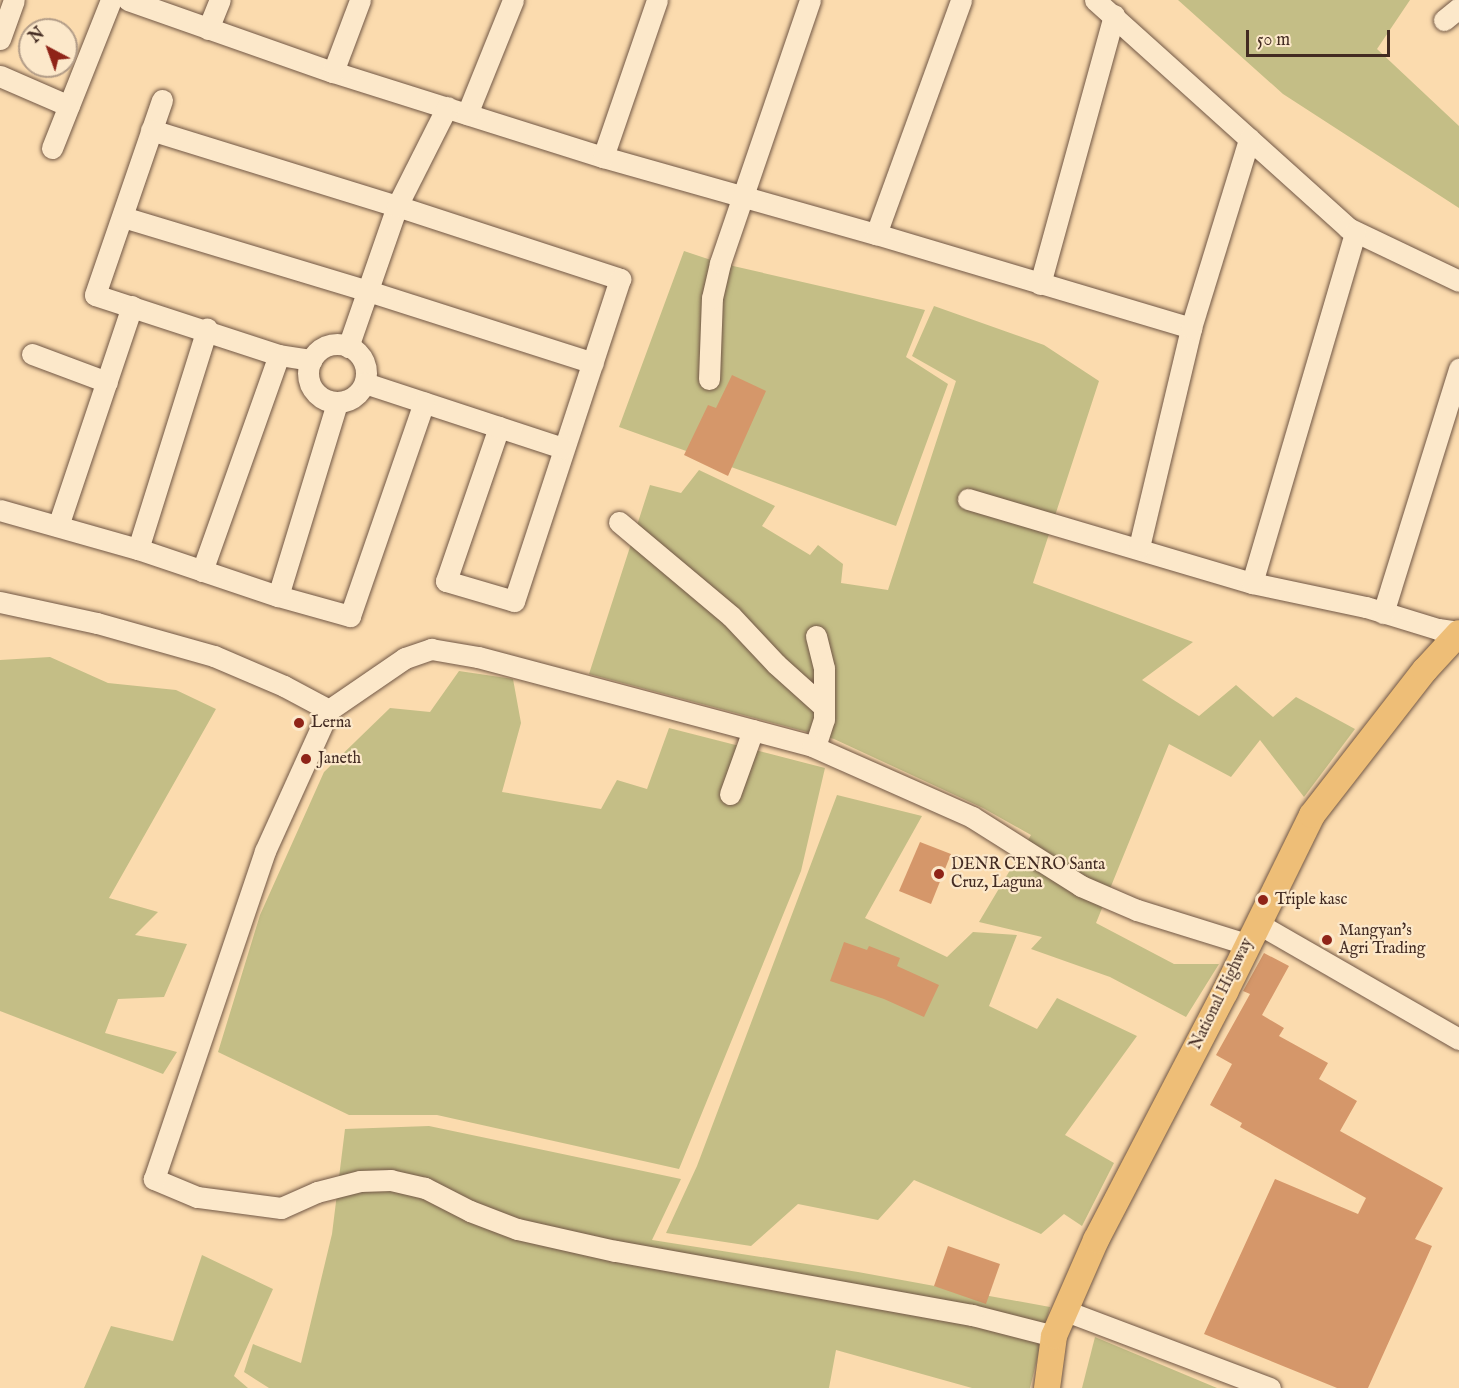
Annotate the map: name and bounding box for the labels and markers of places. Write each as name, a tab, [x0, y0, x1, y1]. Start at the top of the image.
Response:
place label: Lerna	[311, 713, 351, 733]
marker: Lerna	[292, 716, 306, 730]
place label: Janeth	[318, 749, 361, 769]
marker: Janeth	[299, 752, 313, 766]
place label: DENR CENRO Santa Cruz, Laguna	[951, 855, 1105, 893]
marker: DENR CENRO Santa Cruz, Laguna	[932, 867, 946, 881]
place label: Triple kasc	[1275, 890, 1347, 910]
marker: Triple kasc	[1256, 893, 1270, 907]
place label: Mangyan's Agri Trading	[1339, 921, 1425, 959]
marker: Mangyan's Agri Trading	[1320, 933, 1334, 947]

